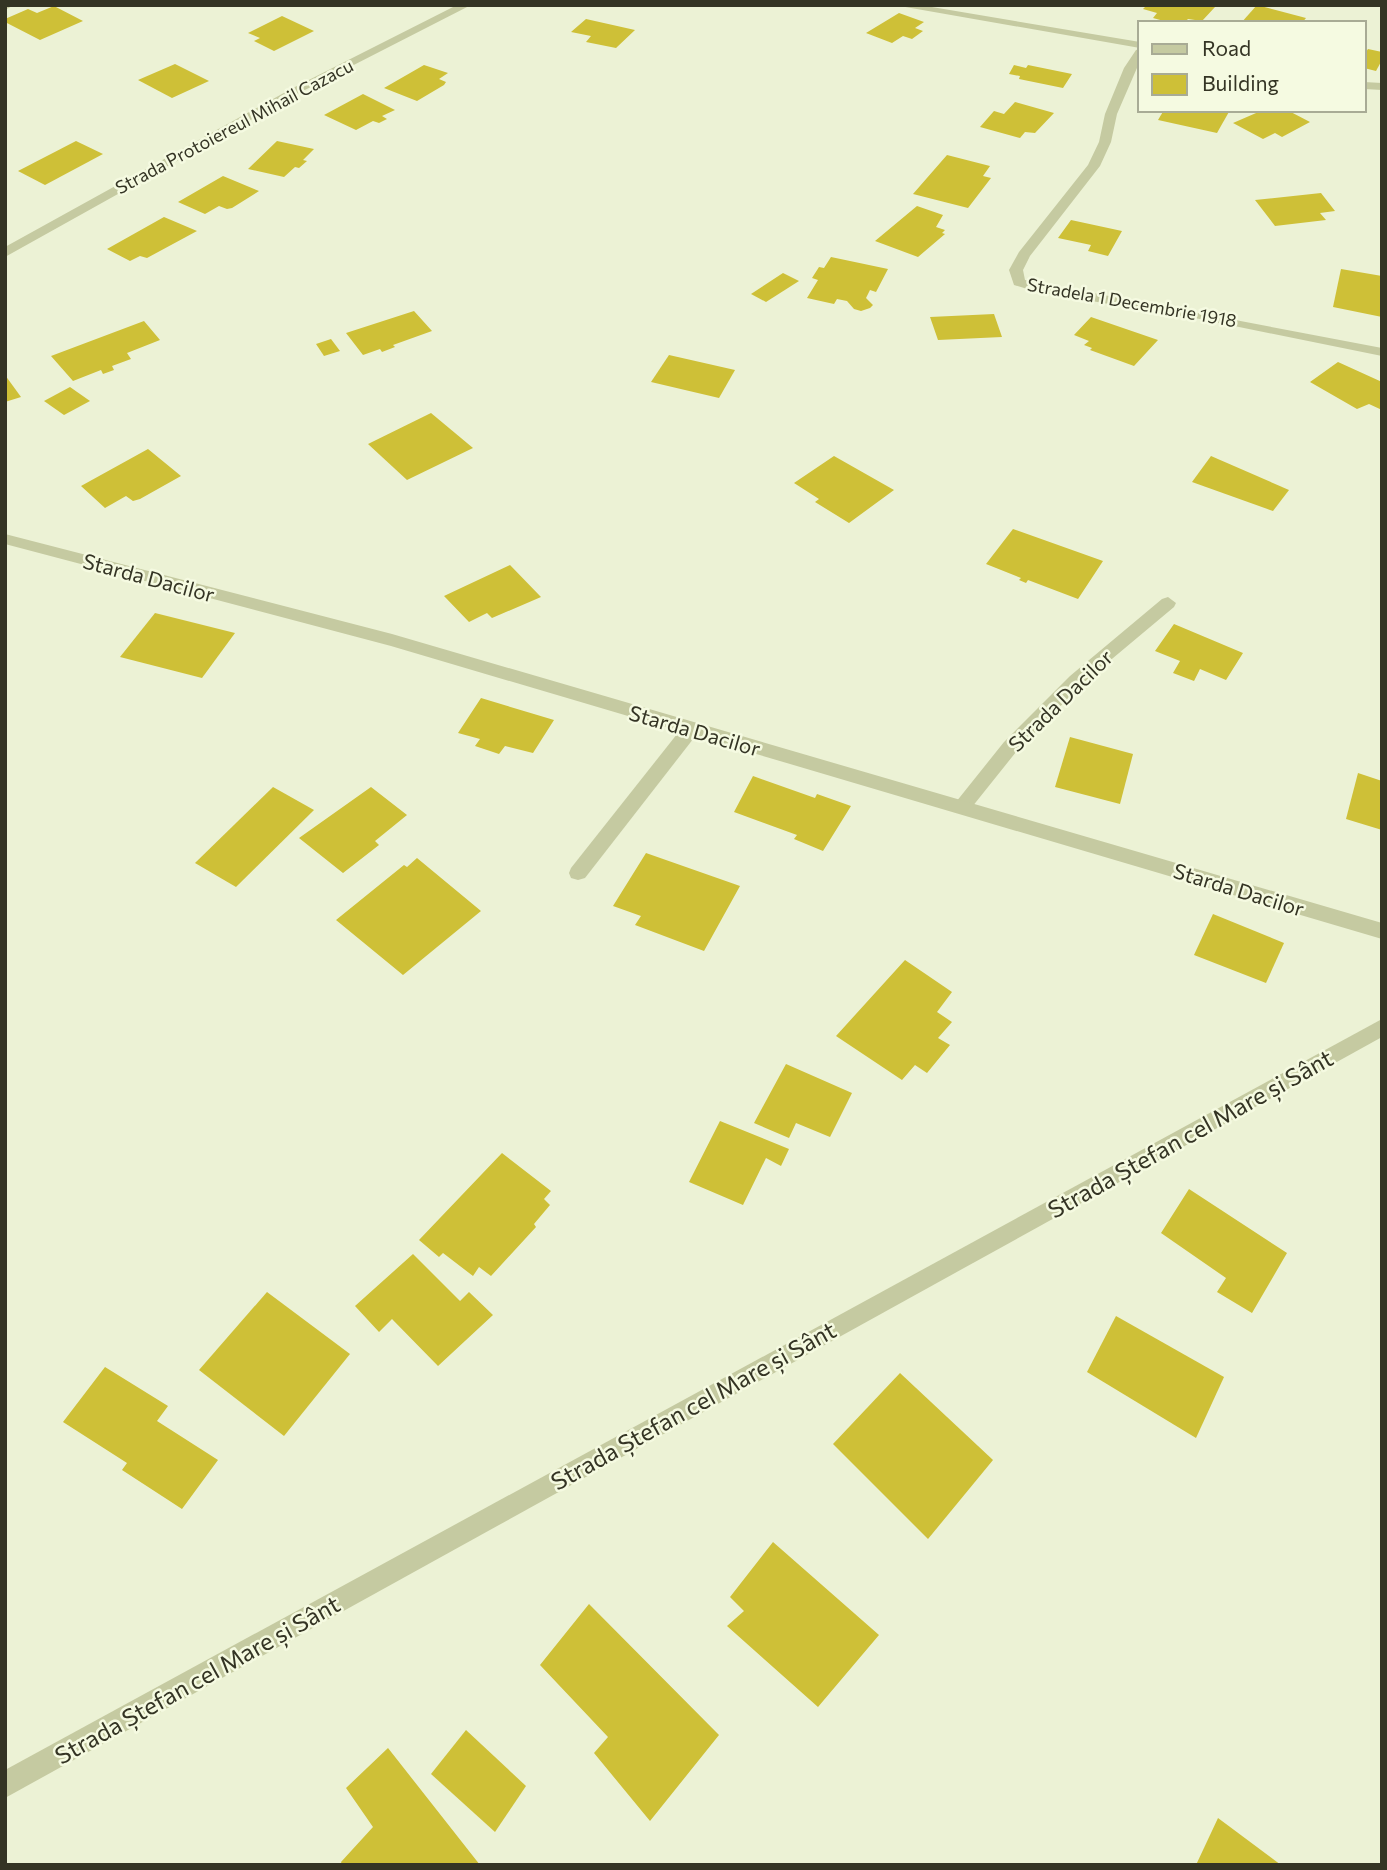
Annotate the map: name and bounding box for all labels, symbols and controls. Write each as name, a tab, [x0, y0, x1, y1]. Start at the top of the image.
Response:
legend	[1138, 21, 1366, 112]
text: Road	[1202, 35, 1251, 60]
street label: Strada Protoiereul Mihail Cazacu	[111, 54, 357, 198]
text: Building	[1202, 70, 1279, 95]
street label: Stradela 1 Decembrie 1918	[1026, 273, 1238, 331]
street label: Starda Dacilor	[80, 547, 218, 607]
street label: Strada Dacilor	[1003, 644, 1117, 756]
street label: Starda Dacilor	[626, 699, 764, 761]
street label: Starda Dacilor	[1171, 857, 1307, 921]
street label: Strada Ștefan cel Mare și Sânt	[1042, 1042, 1339, 1225]
street label: Strada Ștefan cel Mare și Sânt	[545, 1314, 842, 1497]
street label: Strada Ștefan cel Mare și Sânt	[49, 1588, 346, 1771]

